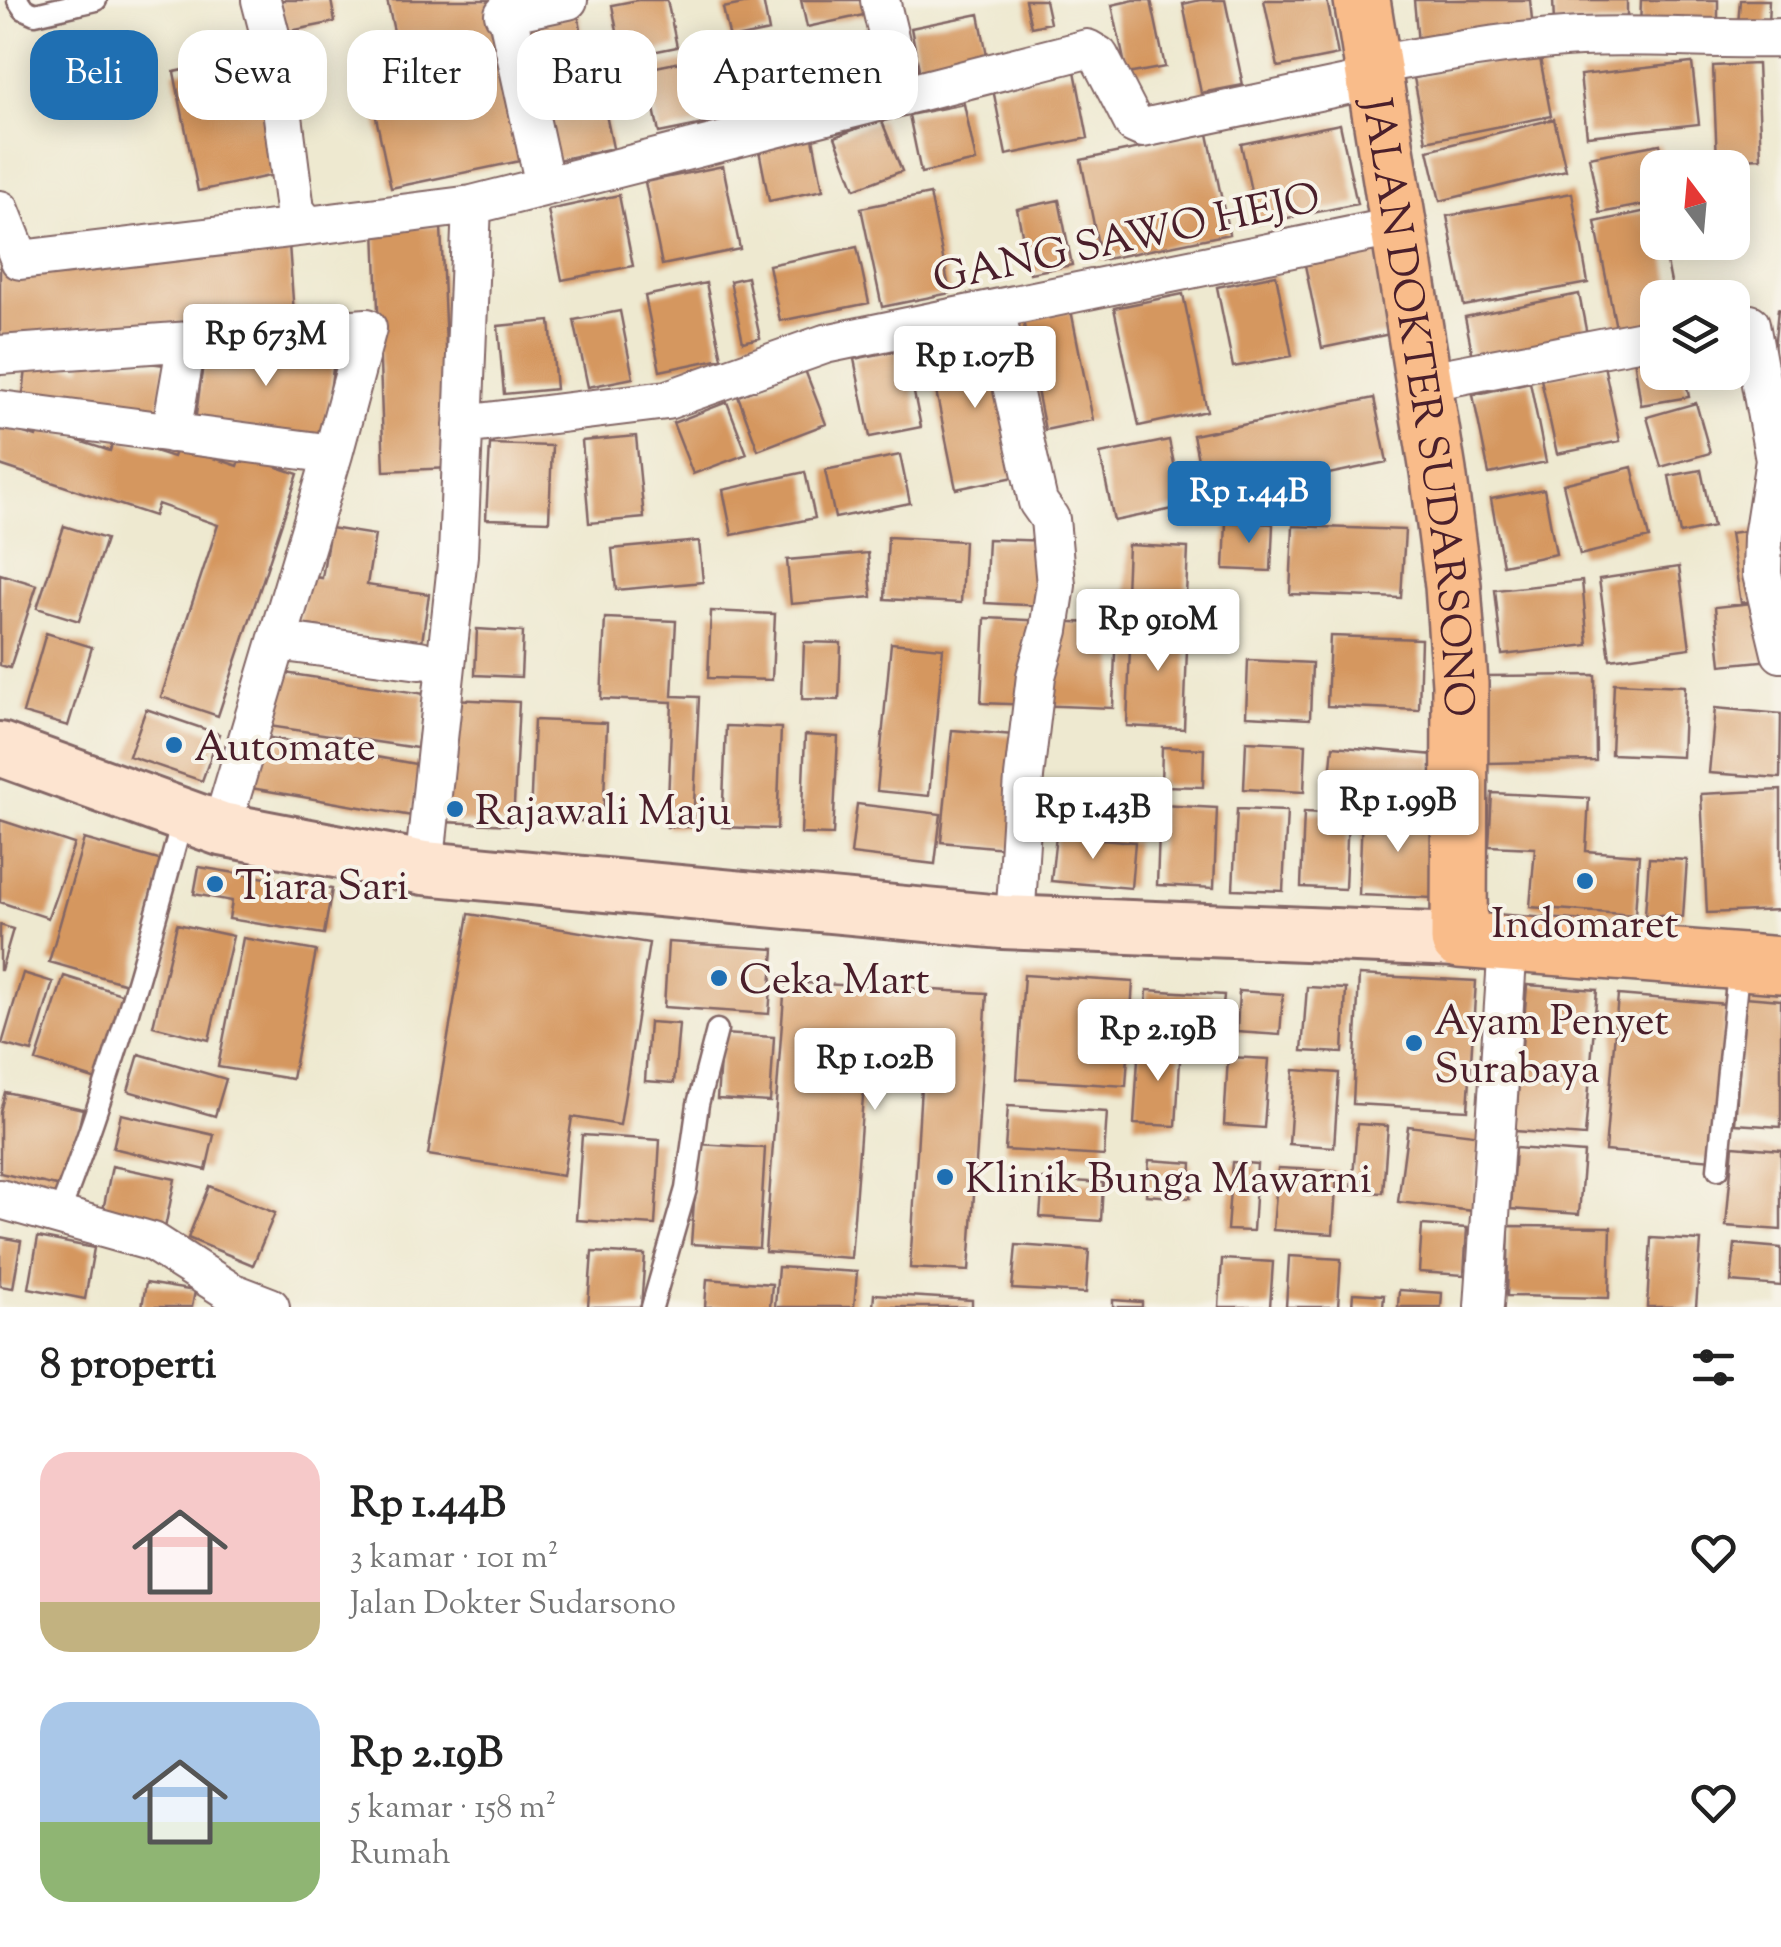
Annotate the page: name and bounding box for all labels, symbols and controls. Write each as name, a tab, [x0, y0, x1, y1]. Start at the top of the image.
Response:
chip: Beli	[30, 30, 158, 120]
chip: Sewa	[178, 30, 327, 120]
chip: Filter	[347, 30, 497, 120]
chip: Baru	[517, 30, 657, 120]
chip: Apartemen	[677, 30, 918, 120]
street label: JALAN DOKTER SUDARSONO	[1343, 92, 1485, 717]
north arrow	[1640, 150, 1750, 260]
map controls	[1640, 150, 1750, 390]
street label: GANG SAWO HEJO	[928, 171, 1326, 311]
button: layers	[1640, 280, 1750, 390]
pin: Rp 673M	[174, 304, 358, 389]
text: Rp 673M	[205, 313, 327, 359]
pin: Rp 1.07B	[872, 326, 1078, 411]
text: Rp 1.07B	[916, 335, 1034, 381]
pin: Rp 1.44B	[1146, 461, 1352, 546]
text: Rp 1.44B	[1190, 470, 1308, 516]
pin: Rp 910M	[1066, 589, 1250, 674]
text: Rp 910M	[1098, 598, 1218, 644]
place label: Automate	[194, 720, 376, 780]
marker: Automate	[163, 734, 185, 756]
pin: Rp 1.99B	[1295, 770, 1501, 855]
pin: Rp 1.43B	[990, 777, 1196, 862]
text: Rp 1.99B	[1340, 779, 1456, 825]
place label: Rajawali Maju	[475, 784, 731, 844]
text: Rp 1.43B	[1035, 786, 1151, 832]
marker: Rajawali Maju	[444, 798, 466, 820]
place label: Tiara Sari	[235, 859, 409, 919]
marker: Indomaret	[1574, 870, 1596, 892]
marker: Tiara Sari	[204, 873, 226, 895]
place label: Indomaret	[1491, 897, 1679, 957]
place label: Ceka Mart	[739, 953, 930, 1013]
marker: Ceka Mart	[708, 967, 730, 989]
place label: Ayam Penyet Surabaya	[1434, 994, 1669, 1102]
pin: Rp 2.19B	[1055, 999, 1261, 1084]
text: Rp 2.19B	[1100, 1008, 1216, 1054]
pin: Rp 1.02B	[772, 1028, 978, 1113]
marker: Ayam Penyet Surabaya	[1403, 1032, 1425, 1054]
text: Rp 1.02B	[816, 1037, 934, 1083]
place label: Klinik Bunga Mawarni	[965, 1152, 1372, 1212]
marker: Klinik Bunga Mawarni	[934, 1166, 956, 1188]
text: 8 properti	[40, 1337, 216, 1397]
icon: filters	[1686, 1340, 1741, 1395]
text: Rp 1.44B	[350, 1476, 506, 1536]
icon: home	[120, 1492, 240, 1612]
icon: heart	[1686, 1525, 1741, 1580]
text: 3 kamar · 101 m²	[350, 1536, 559, 1582]
text: Jalan Dokter Sudarsono	[350, 1582, 676, 1628]
text: Rp 2.19B	[350, 1726, 503, 1786]
icon: home	[120, 1742, 240, 1862]
icon: heart	[1686, 1775, 1741, 1830]
text: 5 kamar · 158 m²	[350, 1786, 556, 1832]
text: Rumah	[350, 1832, 450, 1878]

